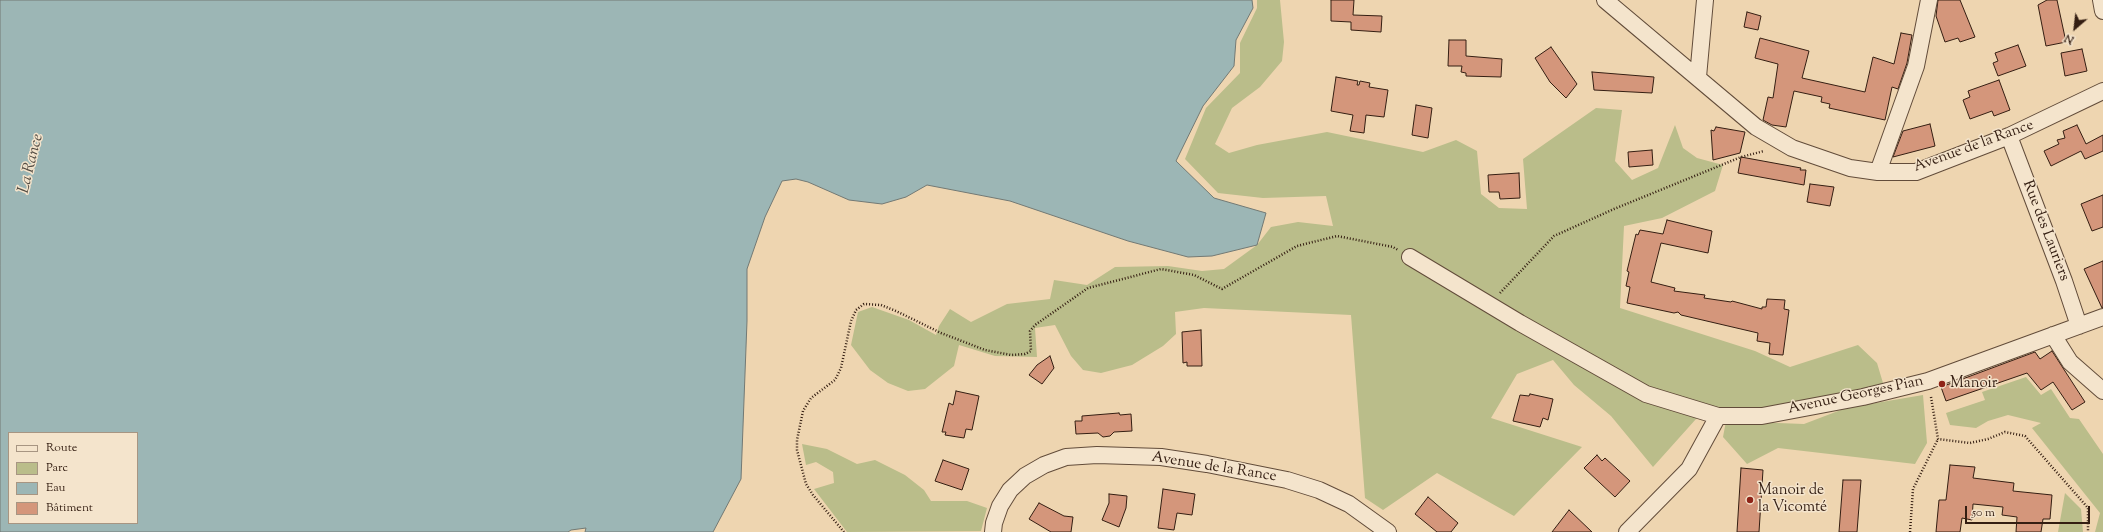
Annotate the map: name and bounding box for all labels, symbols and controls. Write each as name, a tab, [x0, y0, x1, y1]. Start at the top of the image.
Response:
north arrow	[2055, 8, 2095, 48]
text: N	[2062, 29, 2077, 48]
street label: Avenue de la Rance	[1912, 117, 2036, 177]
water label: La Rance	[15, 132, 49, 196]
street label: Rue des Lauriers	[2018, 178, 2072, 284]
street label: Avenue Georges Pian	[1787, 373, 1925, 419]
place label: Manoir	[1950, 375, 1997, 393]
marker: Manoir	[1937, 379, 1947, 389]
legend	[8, 432, 138, 524]
text: Route	[46, 439, 77, 457]
street label: Avenue de la Rance	[1150, 449, 1278, 487]
text: Parc	[46, 459, 68, 477]
text: Eau	[46, 479, 66, 497]
place label: Manoir de la Vicomté	[1758, 482, 1827, 517]
marker: Manoir de la Vicomté	[1745, 495, 1755, 505]
scale bar	[1967, 498, 2092, 524]
text: Bâtiment	[46, 499, 93, 517]
text: 50 m	[1972, 504, 1995, 522]

